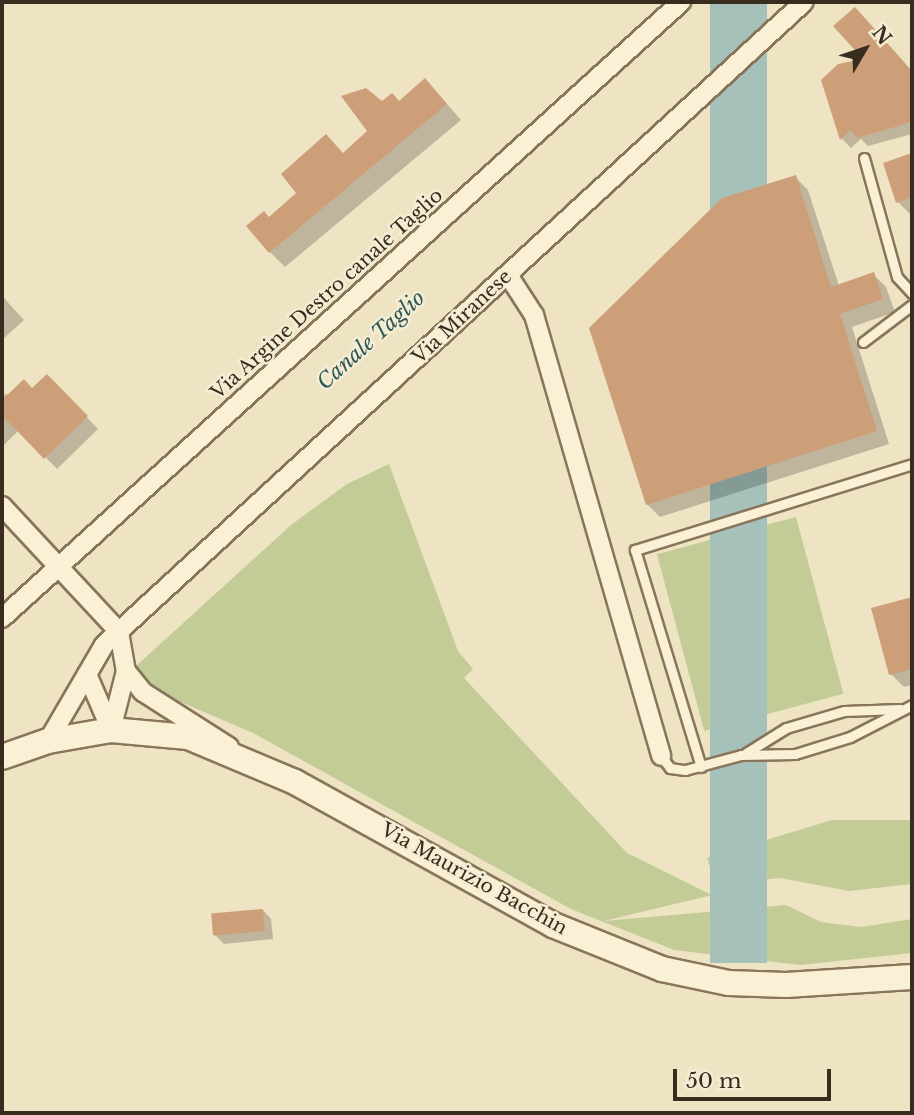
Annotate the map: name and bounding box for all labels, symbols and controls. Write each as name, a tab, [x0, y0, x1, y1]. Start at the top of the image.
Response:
north arrow	[830, 14, 900, 84]
text: N	[867, 21, 896, 50]
street label: Via Argine Destro canale Taglio	[206, 183, 448, 405]
street label: Via Miranese	[408, 265, 516, 369]
water label: Canale Taglio	[312, 285, 430, 395]
street label: Via Maurizio Bacchin	[377, 818, 571, 940]
scale bar	[676, 1056, 834, 1100]
text: 50 m	[686, 1068, 741, 1094]

